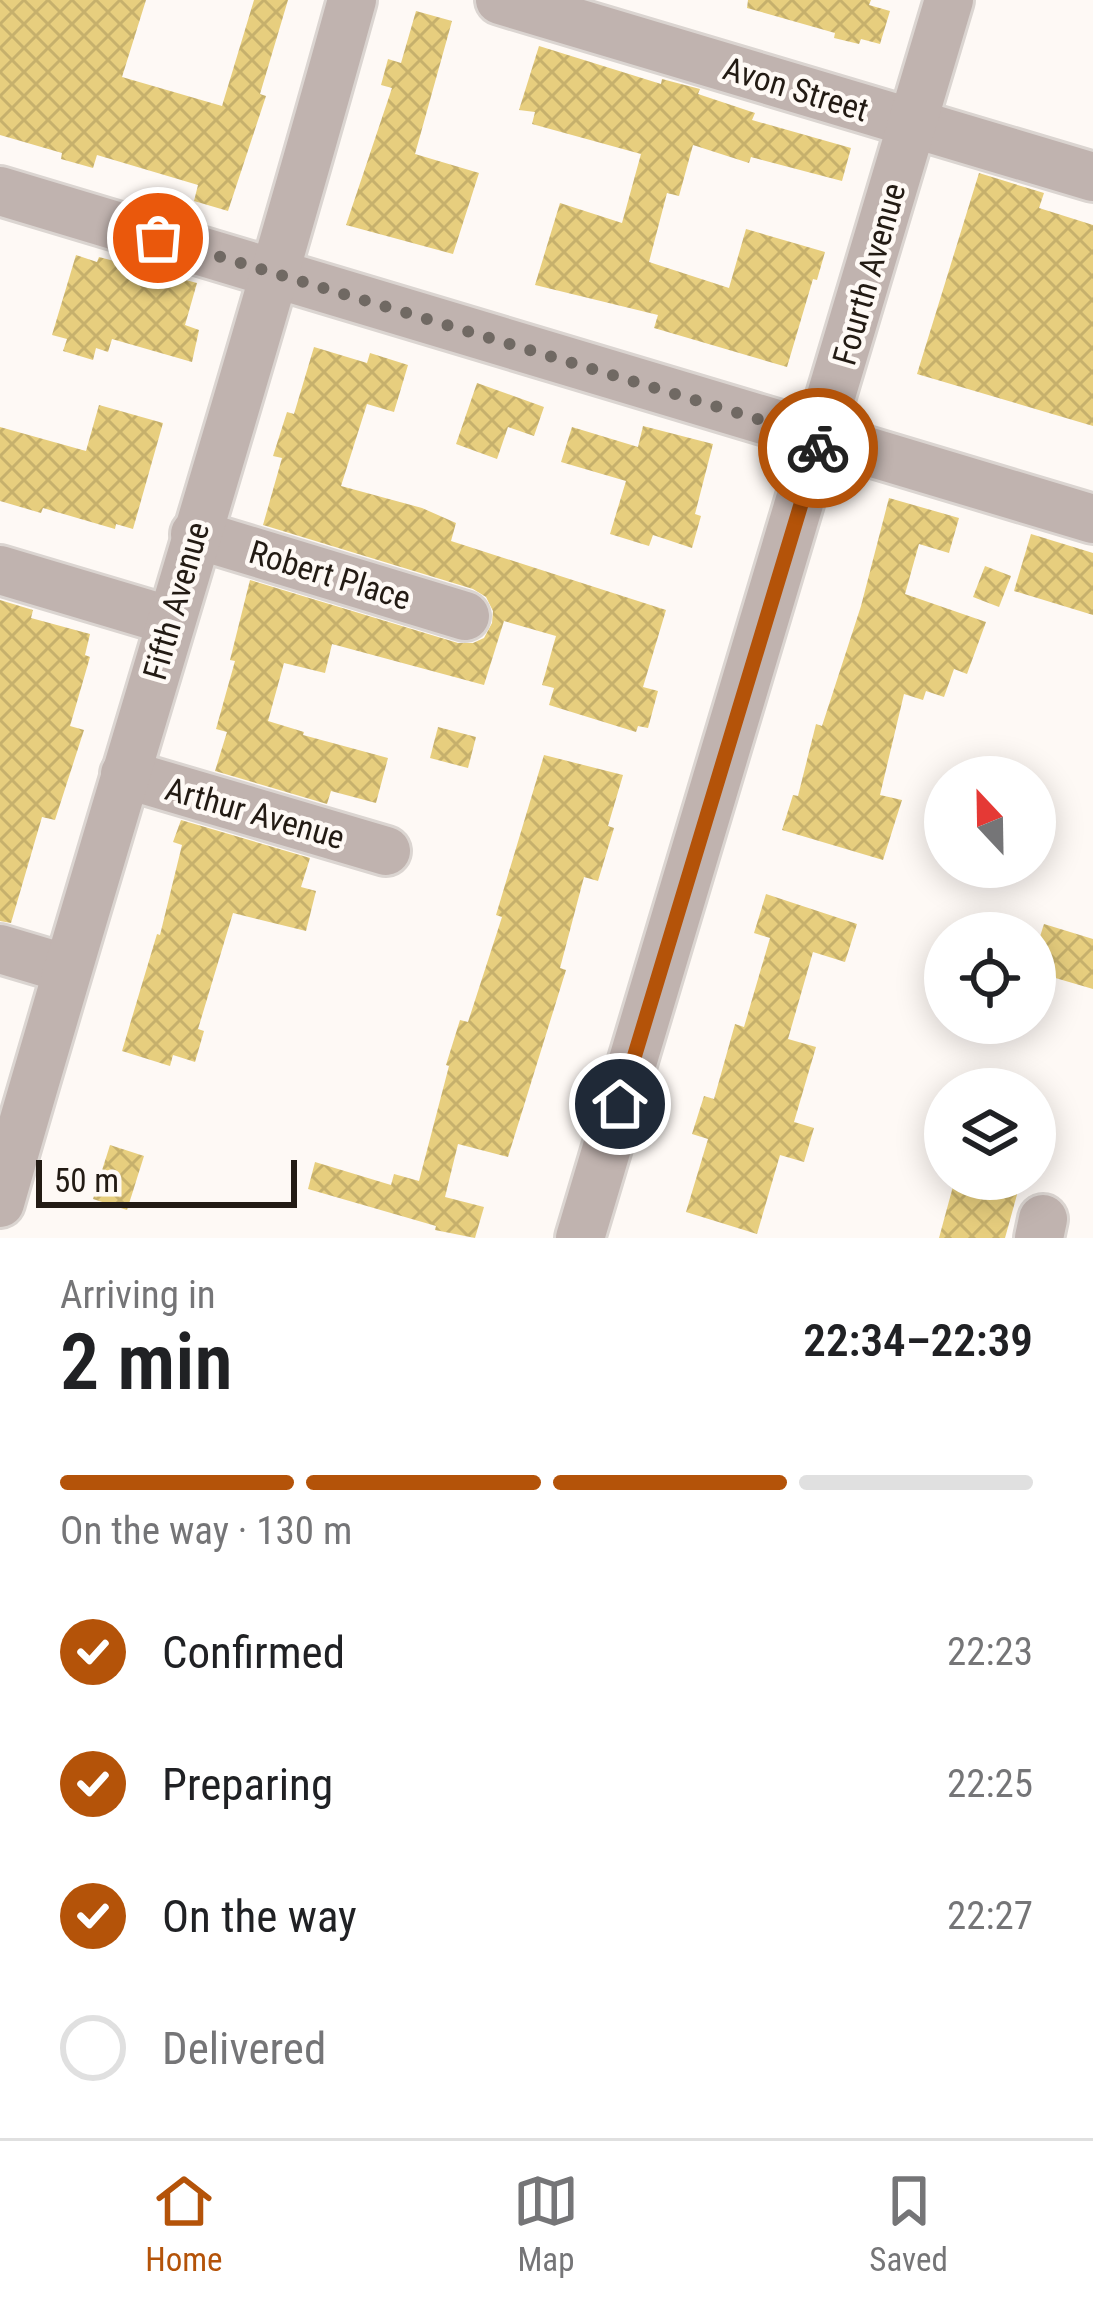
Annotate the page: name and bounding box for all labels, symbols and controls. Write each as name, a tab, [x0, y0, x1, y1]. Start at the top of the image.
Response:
street label: Avon Street	[719, 48, 873, 130]
street label: Fourth Avenue	[824, 179, 914, 369]
pin	[107, 187, 209, 289]
icon: bag	[125, 205, 191, 271]
courier	[758, 388, 878, 508]
icon: bike	[785, 415, 851, 481]
street label: Fifth Avenue	[135, 518, 217, 684]
street label: Robert Place	[245, 532, 415, 618]
north arrow	[924, 756, 1056, 888]
map controls	[924, 756, 1056, 1200]
street label: Arthur Avenue	[161, 769, 349, 857]
button: locate	[924, 912, 1056, 1044]
pin	[569, 1053, 671, 1155]
button: layers	[924, 1068, 1056, 1200]
icon: home	[587, 1071, 653, 1137]
scale bar	[36, 1154, 297, 1207]
text: 50 m	[54, 1161, 119, 1200]
text: Arriving in	[60, 1272, 216, 1318]
text: 22:34–22:39	[803, 1314, 1033, 1367]
text: 2 min	[60, 1317, 233, 1408]
text: On the way · 130 m	[60, 1508, 352, 1554]
icon: check	[60, 1619, 126, 1685]
text: Confirmed	[162, 1626, 345, 1679]
text: 22:23	[947, 1629, 1033, 1675]
icon: check	[60, 1751, 126, 1817]
text: Preparing	[162, 1758, 333, 1811]
text: 22:25	[947, 1761, 1033, 1807]
icon: check	[60, 1883, 126, 1949]
text: On the way	[162, 1890, 357, 1943]
text: 22:27	[947, 1893, 1033, 1939]
text: Delivered	[162, 2022, 326, 2075]
tab: Home	[145, 2168, 223, 2279]
tab: Map	[513, 2168, 579, 2279]
tab: Saved	[869, 2168, 948, 2279]

